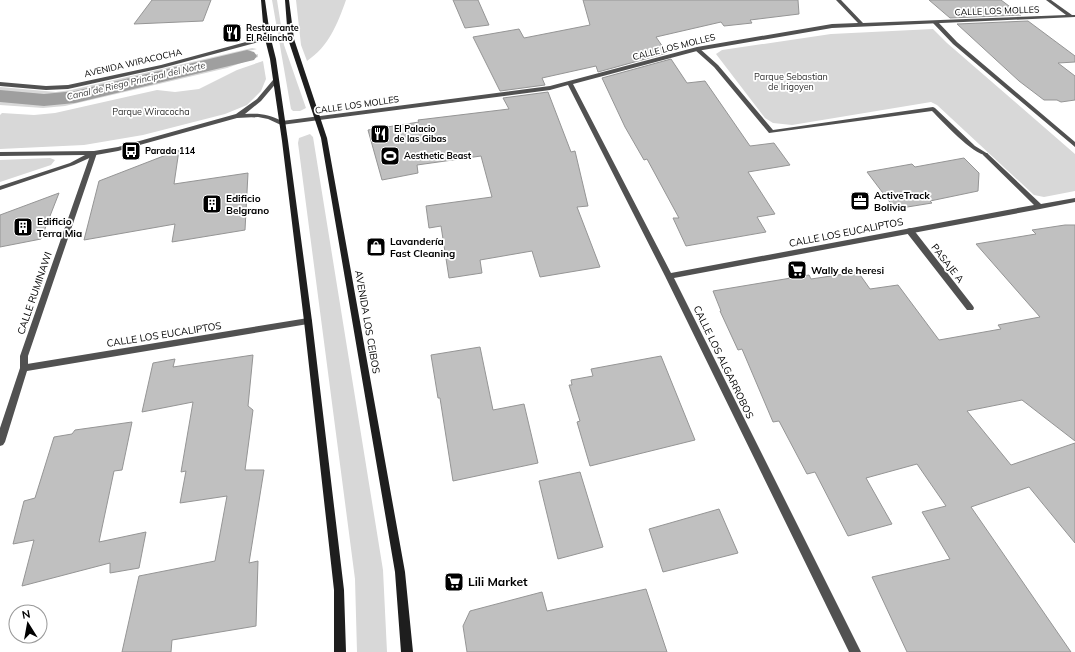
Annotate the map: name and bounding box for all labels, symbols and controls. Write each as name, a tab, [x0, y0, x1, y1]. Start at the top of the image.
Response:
street label: CALLE LOS MOLLES	[954, 4, 1040, 17]
restaurant icon: Restaurante El Relincho	[221, 22, 243, 44]
place label: Restaurante El Relincho	[246, 22, 299, 43]
street label: CALLE LOS MOLLES	[631, 31, 717, 62]
street label: AVENIDA WIRACOCHA	[83, 46, 183, 79]
water label: Canal de Riego Principal del Norte	[66, 59, 206, 102]
park label: Parque Sebastian de Irigoyen	[754, 71, 828, 93]
street label: CALLE LOS MOLLES	[314, 93, 400, 116]
park label: Parque Wiracocha	[112, 106, 190, 117]
restaurant icon: El Palacio de las Gibas	[369, 123, 391, 145]
place label: El Palacio de las Gibas	[394, 123, 447, 144]
bus stop icon: Parada 114	[120, 140, 142, 162]
place label: Parada 114	[145, 145, 196, 156]
sports icon: Aesthetic Beast	[379, 145, 401, 167]
place label: Aesthetic Beast	[404, 150, 472, 161]
place label: ActiveTrack Bolivia	[874, 189, 930, 214]
office icon: ActiveTrack Bolivia	[849, 190, 871, 212]
place label: Edificio Belgrano	[226, 192, 269, 217]
building icon: Edificio Belgrano	[201, 193, 223, 215]
place label: Edificio Terra Mia	[37, 215, 82, 240]
street label: CALLE LOS EUCALIPTOS	[788, 215, 904, 250]
building icon: Edificio Terra Mia	[12, 216, 34, 238]
place label: Lavandería Fast Cleaning	[390, 235, 455, 260]
shop icon: Lavandería Fast Cleaning	[365, 236, 387, 258]
street label: PASAJE A	[928, 241, 967, 286]
street label: CALLE RUMINAWI	[14, 250, 55, 336]
supermarket icon: Wally de heresi	[786, 259, 808, 281]
place label: Wally de heresi	[811, 264, 884, 277]
street label: AVENIDA LOS CEIBOS	[352, 269, 383, 375]
street label: CALLE LOS ALGARROBOS	[690, 303, 757, 421]
street label: CALLE LOS EUCALIPTOS	[106, 319, 222, 350]
supermarket icon: Lili Market	[443, 571, 465, 593]
place label: Lili Market	[468, 574, 528, 589]
north arrow	[8, 604, 48, 644]
text: N	[21, 607, 32, 622]

